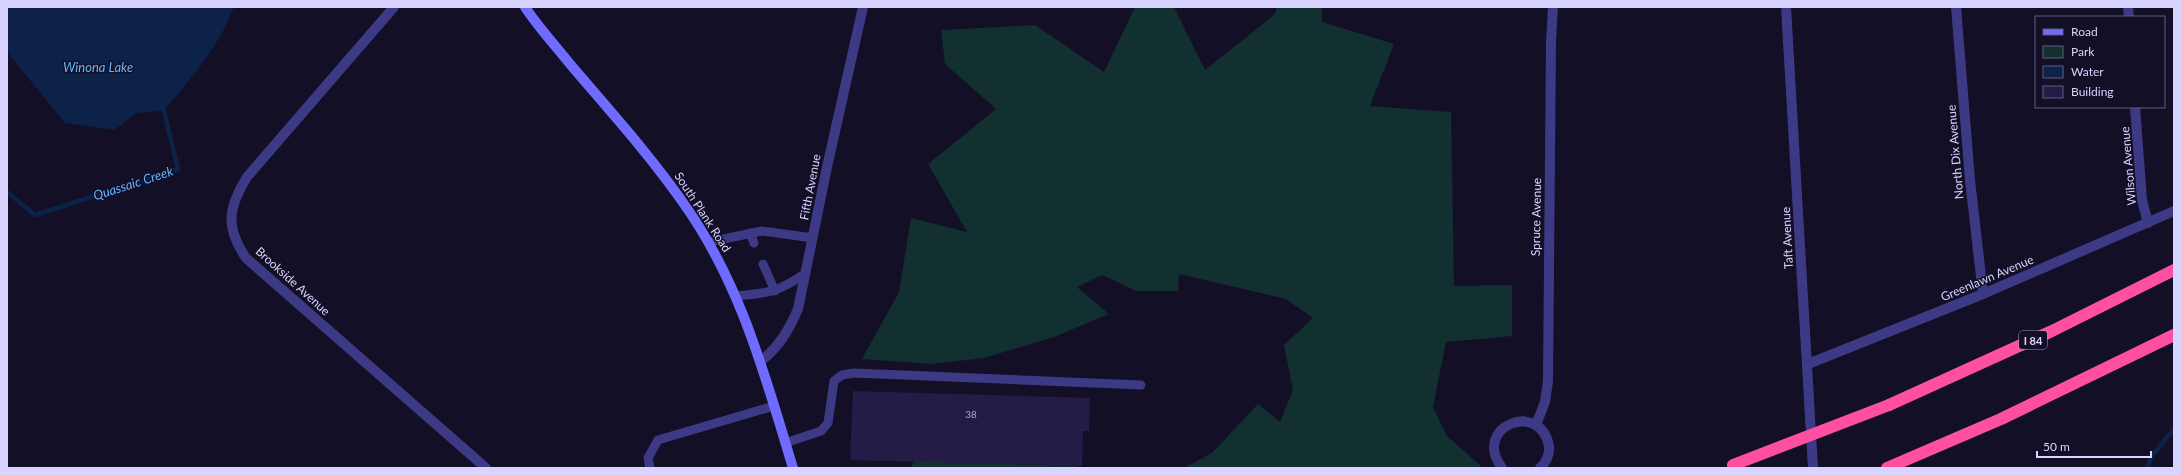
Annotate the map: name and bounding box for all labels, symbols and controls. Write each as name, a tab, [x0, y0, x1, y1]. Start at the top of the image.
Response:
legend	[2035, 16, 2165, 108]
text: Road	[2071, 24, 2098, 39]
text: Park	[2071, 44, 2095, 59]
water label: Winona Lake	[63, 59, 133, 75]
text: Water	[2071, 64, 2104, 79]
text: Building	[2071, 84, 2114, 99]
street label: North Dix Avenue	[1943, 104, 1967, 200]
street label: Wilson Avenue	[2117, 126, 2139, 206]
street label: Fifth Avenue	[796, 153, 824, 221]
water label: Quassaic Creek	[91, 162, 176, 203]
street label: South Plank Road	[672, 169, 734, 255]
street label: Spruce Avenue	[1528, 178, 1544, 256]
street label: Taft Avenue	[1778, 207, 1796, 269]
street label: Brookside Avenue	[253, 244, 333, 318]
street label: Greenlawn Avenue	[1938, 252, 2036, 304]
road number: I 84	[2019, 331, 2047, 349]
house number: 38	[965, 408, 977, 420]
scale bar	[2037, 433, 2151, 459]
text: 50 m	[2043, 439, 2070, 454]

